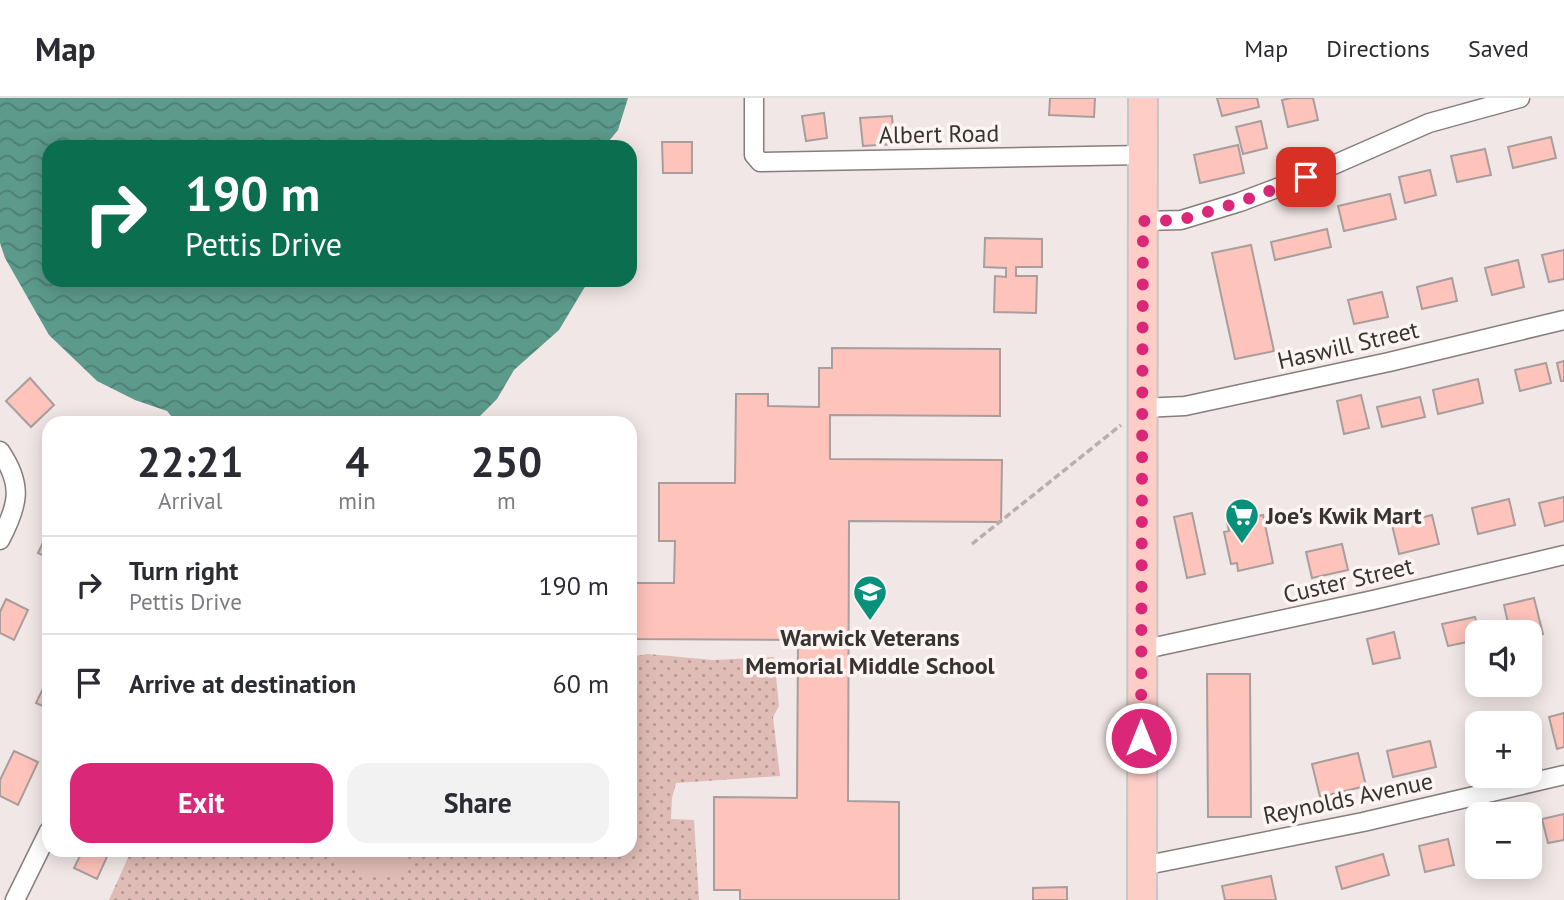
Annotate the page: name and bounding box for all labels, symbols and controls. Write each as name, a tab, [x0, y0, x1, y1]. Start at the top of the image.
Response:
text: Map	[35, 27, 96, 70]
text: Map	[1244, 33, 1288, 64]
text: Directions	[1326, 33, 1430, 64]
text: Saved	[1468, 33, 1529, 64]
street label: Albert Road	[879, 117, 999, 151]
pin	[1276, 147, 1336, 207]
icon: arrive	[1287, 158, 1325, 196]
text: 190 m	[185, 161, 320, 225]
icon: right	[70, 168, 161, 259]
text: Pettis Drive	[185, 223, 342, 265]
street label: Haswill Street	[1274, 314, 1422, 376]
text: 22:21	[137, 434, 243, 489]
text: 4	[345, 434, 369, 489]
text: 250	[471, 434, 542, 489]
text: Arrival	[158, 486, 222, 515]
text: min	[338, 486, 376, 515]
text: m	[497, 486, 516, 515]
supermarket icon: Joe's Kwik Mart	[1223, 496, 1261, 545]
place label: Joe's Kwik Mart	[1265, 500, 1422, 531]
street label: Custer Street	[1280, 550, 1416, 610]
text: Turn right	[129, 554, 238, 587]
icon: right	[70, 566, 108, 604]
text: 190 m	[538, 569, 609, 602]
school or university icon: Warwick Veterans Memorial Middle School	[851, 573, 889, 622]
text: Pettis Drive	[129, 587, 242, 616]
map controls	[1465, 620, 1542, 879]
button: sound	[1465, 620, 1542, 697]
place label: Warwick Veterans Memorial Middle School	[745, 622, 996, 681]
icon: arrive	[70, 664, 108, 702]
text: Arrive at destination	[129, 667, 356, 700]
text: 60 m	[553, 667, 609, 700]
position arrow	[1104, 701, 1178, 775]
button: +	[1465, 711, 1542, 788]
button: Exit	[70, 763, 333, 843]
button: Share	[347, 763, 609, 843]
street label: Reynolds Avenue	[1260, 765, 1436, 831]
button: −	[1465, 802, 1542, 879]

